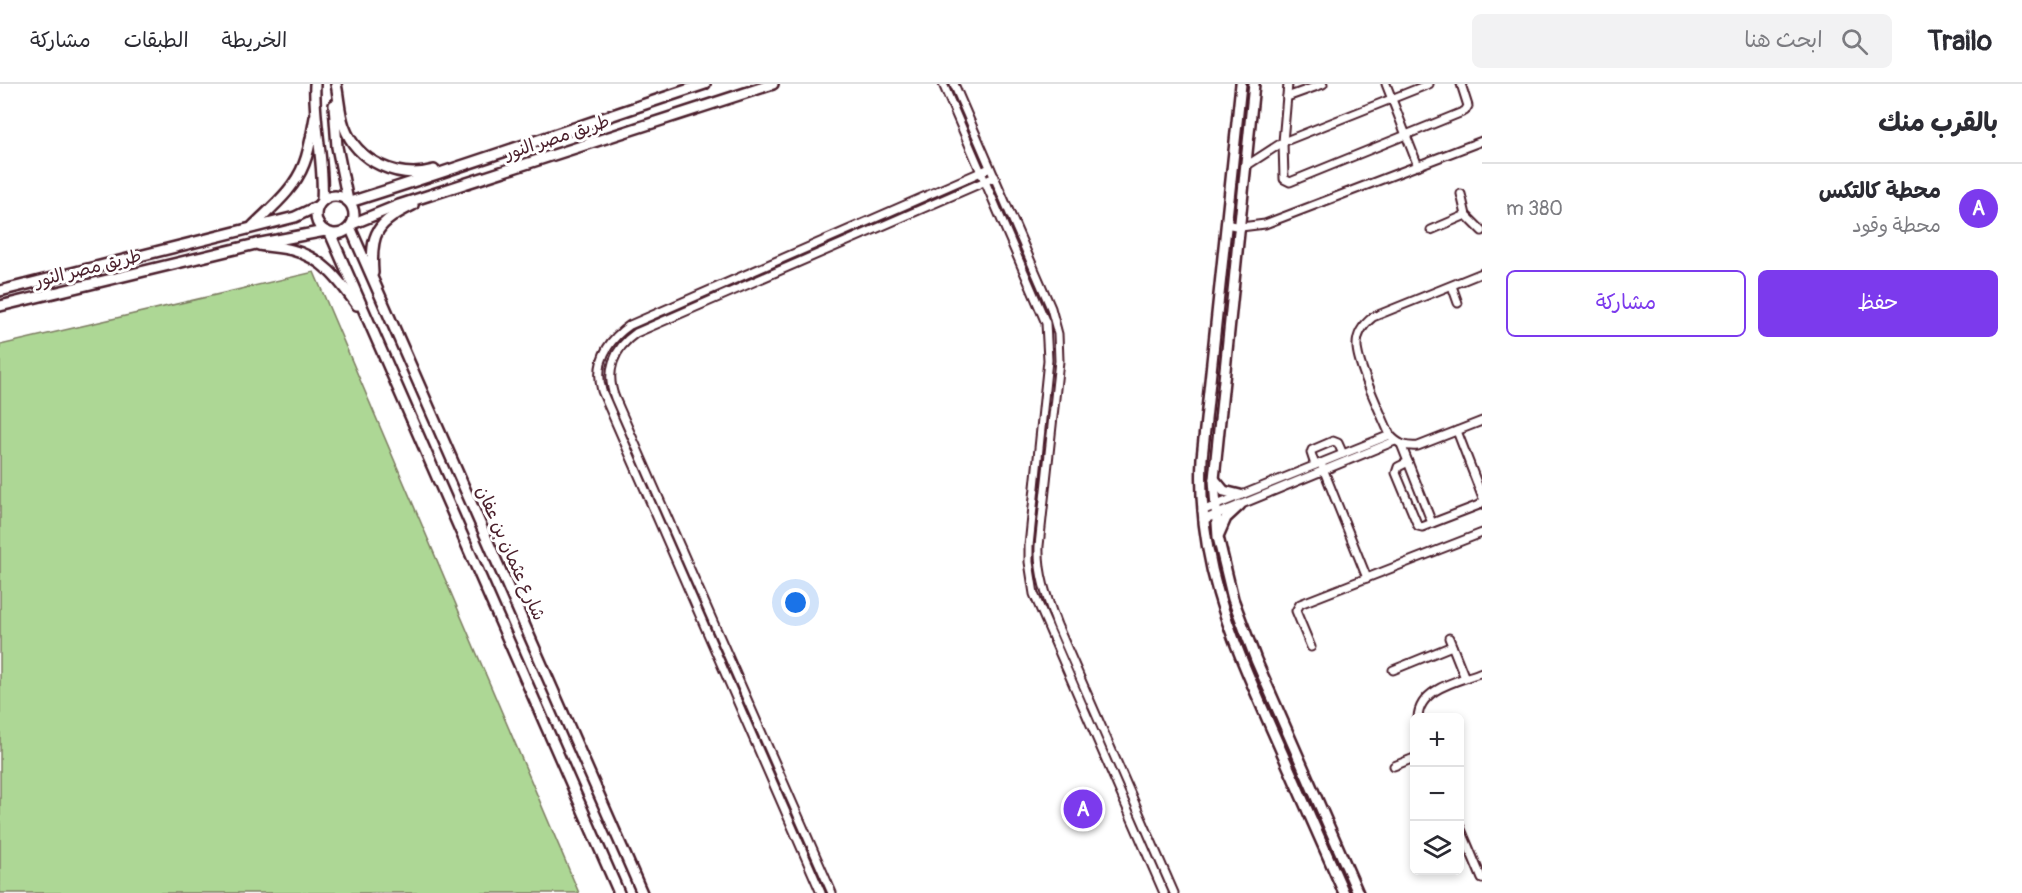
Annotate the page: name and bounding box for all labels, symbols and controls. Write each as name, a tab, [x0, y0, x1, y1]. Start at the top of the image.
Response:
search box	[1472, 14, 1892, 68]
text: Trailo	[1928, 24, 1992, 59]
icon: search	[1838, 25, 1871, 58]
text: ابحث هنا	[1744, 26, 1823, 54]
text: مشاركة	[30, 27, 91, 54]
text: الطبقات	[124, 27, 189, 54]
text: الخريطة	[222, 27, 287, 54]
text: بالقرب منك	[1878, 107, 1998, 139]
street label: طريق مصر النور	[500, 110, 613, 166]
text: محطة كالتكس	[1819, 177, 1941, 205]
text: 380 m	[1506, 196, 1563, 221]
text: A	[1972, 196, 1985, 221]
text: محطة وقود	[1852, 213, 1941, 238]
street label: طريق مصر النور	[30, 244, 144, 293]
button: مشاركة	[1506, 270, 1746, 337]
button: حفظ	[1758, 270, 1998, 337]
street label: شارع عثمان بن عفان	[471, 482, 551, 624]
your location	[781, 588, 810, 617]
map controls	[1410, 713, 1464, 875]
button: +	[1410, 713, 1464, 767]
button: −	[1410, 767, 1464, 821]
pin: A	[1064, 786, 1102, 832]
button: layers	[1410, 821, 1464, 875]

